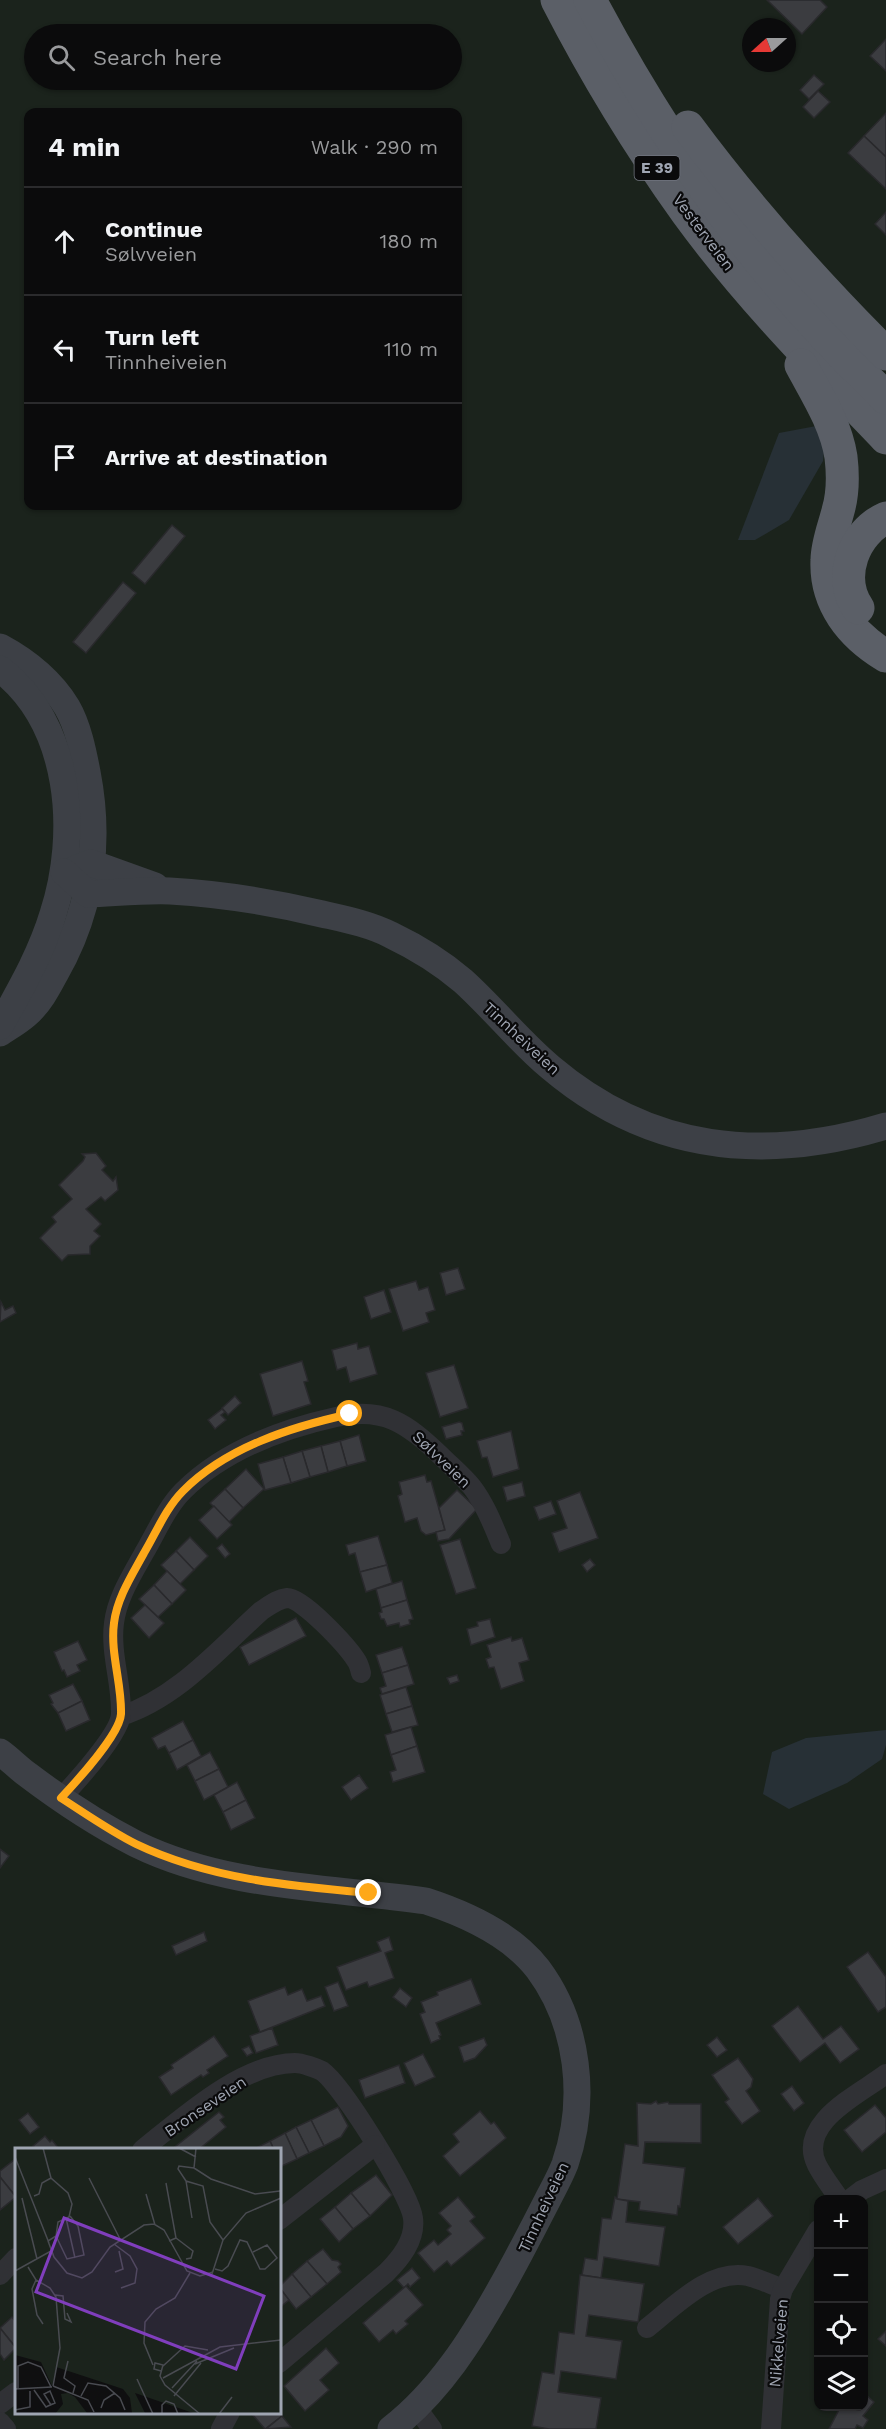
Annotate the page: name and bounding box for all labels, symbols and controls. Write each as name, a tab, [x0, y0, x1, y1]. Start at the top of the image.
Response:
north arrow	[742, 18, 796, 72]
search box	[24, 24, 462, 90]
icon: search	[45, 41, 78, 74]
text: Search here	[93, 45, 222, 70]
text: 4 min	[48, 132, 120, 162]
text: Walk · 290 m	[311, 135, 438, 159]
road number: E 39	[634, 156, 680, 180]
street label: Vesterveien	[669, 190, 738, 274]
text: Continue	[105, 217, 203, 242]
icon: ahead	[48, 225, 81, 258]
text: 180 m	[380, 229, 438, 253]
text: Sølvveien	[105, 242, 197, 266]
text: Turn left	[105, 325, 199, 350]
icon: left	[48, 333, 81, 366]
text: 110 m	[384, 337, 438, 361]
text: Tinnheiveien	[105, 350, 227, 374]
icon: arrive	[48, 441, 81, 474]
text: Arrive at destination	[105, 445, 328, 470]
street label: Tinnheiveien	[479, 998, 564, 1079]
route start	[336, 1400, 362, 1426]
street label: Sølvveien	[409, 1427, 475, 1492]
route end	[355, 1879, 381, 1905]
street label: Bronseveien	[161, 2072, 250, 2141]
inset map	[15, 2148, 280, 2414]
street label: Tinnheiveien	[514, 2159, 573, 2256]
map controls	[814, 2195, 868, 2411]
button: +	[814, 2195, 868, 2249]
button: −	[814, 2249, 868, 2303]
street label: Nikkelveien	[765, 2298, 792, 2388]
button: locate	[814, 2303, 868, 2357]
button: layers	[814, 2357, 868, 2411]

